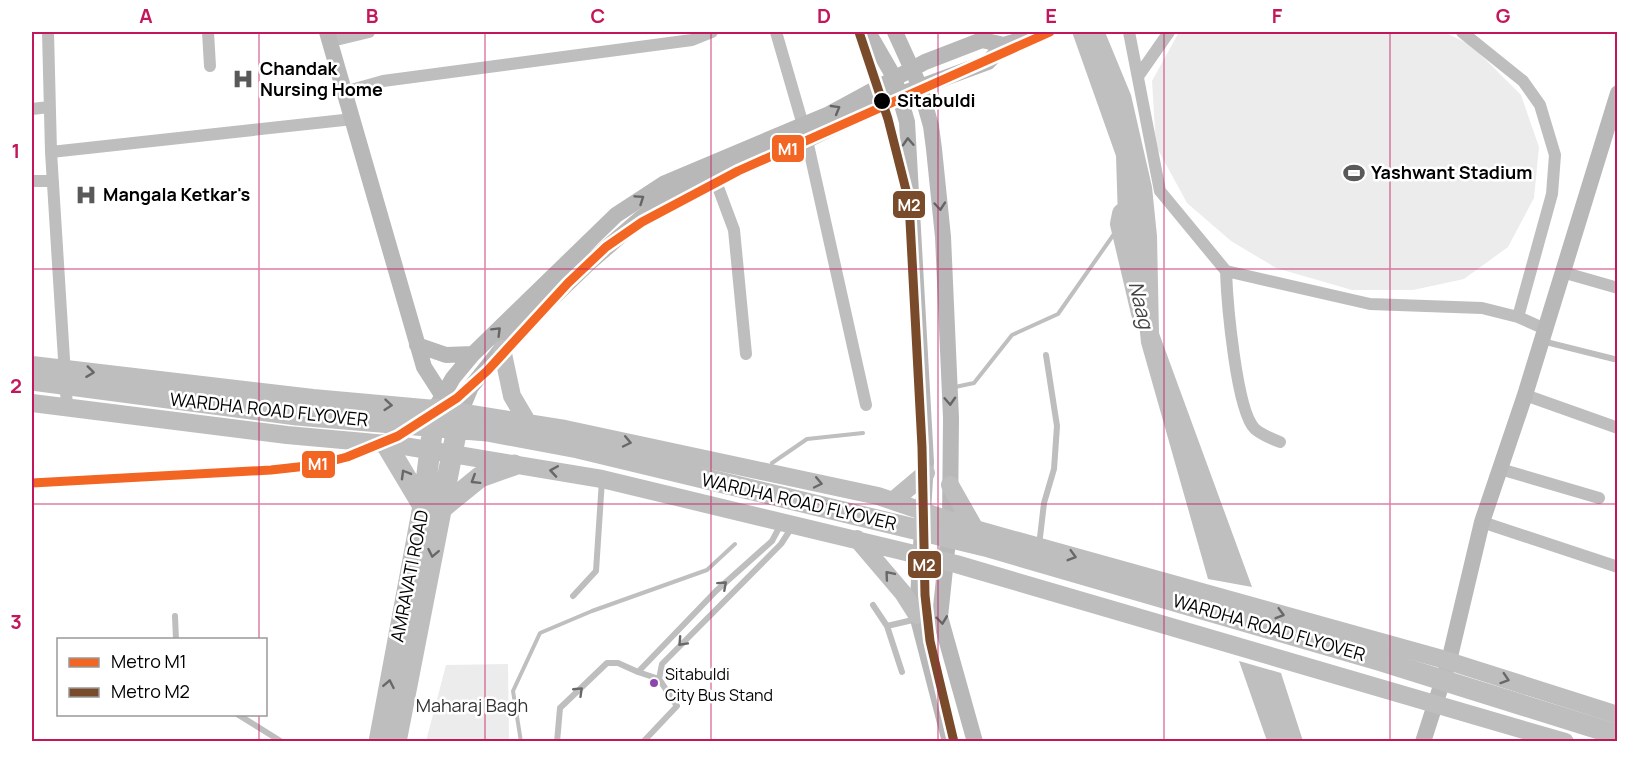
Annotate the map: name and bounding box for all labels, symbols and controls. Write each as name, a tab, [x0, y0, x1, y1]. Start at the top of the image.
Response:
text: A	[139, 2, 153, 29]
text: B	[366, 2, 379, 29]
text: C	[591, 2, 605, 29]
text: D	[817, 2, 831, 29]
text: E	[1045, 2, 1057, 29]
text: F	[1272, 2, 1283, 29]
text: G	[1496, 2, 1511, 29]
place label: Chandak Nursing Home	[260, 56, 383, 101]
hospital icon: Chandak Nursing Home	[231, 67, 255, 91]
place label: Sitabuldi	[897, 88, 976, 112]
marker: Sitabuldi	[872, 91, 892, 111]
one-way arrow	[830, 105, 840, 117]
line badge: M1	[771, 134, 805, 163]
text: 1	[12, 137, 20, 164]
one-way arrow	[902, 137, 915, 146]
text: M1	[778, 138, 798, 160]
place label: Yashwant Stadium	[1371, 160, 1532, 184]
sports icon: Yashwant Stadium	[1342, 161, 1366, 185]
place label: Mangala Ketkar's	[103, 182, 251, 206]
hospital icon: Mangala Ketkar's	[74, 183, 98, 207]
line badge: M2	[892, 190, 926, 219]
text: M2	[897, 194, 921, 216]
one-way arrow	[634, 195, 645, 206]
one-way arrow	[933, 202, 946, 211]
water label: Naag	[1123, 278, 1161, 333]
one-way arrow	[490, 327, 500, 338]
one-way arrow	[85, 365, 94, 378]
text: 2	[10, 372, 22, 399]
street label: WARDHA ROAD FLYOVER	[169, 387, 370, 431]
one-way arrow	[943, 396, 956, 405]
one-way arrow	[383, 398, 392, 411]
one-way arrow	[622, 435, 632, 448]
line badge: M1	[301, 450, 336, 479]
text: M1	[308, 453, 328, 475]
one-way arrow	[550, 466, 559, 478]
street label: WARDHA ROAD FLYOVER	[699, 467, 899, 535]
one-way arrow	[401, 470, 413, 480]
one-way arrow	[471, 473, 481, 485]
one-way arrow	[813, 476, 823, 489]
street label: AMRAVATI ROAD	[384, 508, 434, 644]
one-way arrow	[427, 547, 440, 557]
one-way arrow	[1066, 549, 1077, 561]
line badge: M2	[907, 550, 942, 579]
text: M2	[912, 554, 936, 576]
one-way arrow	[885, 571, 896, 582]
one-way arrow	[717, 581, 727, 592]
street label: WARDHA ROAD FLYOVER	[1170, 588, 1368, 666]
one-way arrow	[1275, 606, 1285, 619]
text: 3	[10, 608, 22, 635]
one-way arrow	[935, 615, 948, 624]
one-way arrow	[678, 635, 689, 646]
legend	[57, 638, 267, 716]
text: Metro M1	[111, 649, 187, 673]
place label: Sitabuldi City Bus Stand	[665, 663, 773, 706]
one-way arrow	[1499, 671, 1510, 684]
marker: Sitabuldi City Bus Stand	[648, 677, 660, 689]
text: Metro M2	[111, 679, 190, 703]
one-way arrow	[382, 679, 395, 689]
one-way arrow	[572, 687, 582, 698]
park label: Maharaj Bagh	[416, 693, 528, 717]

